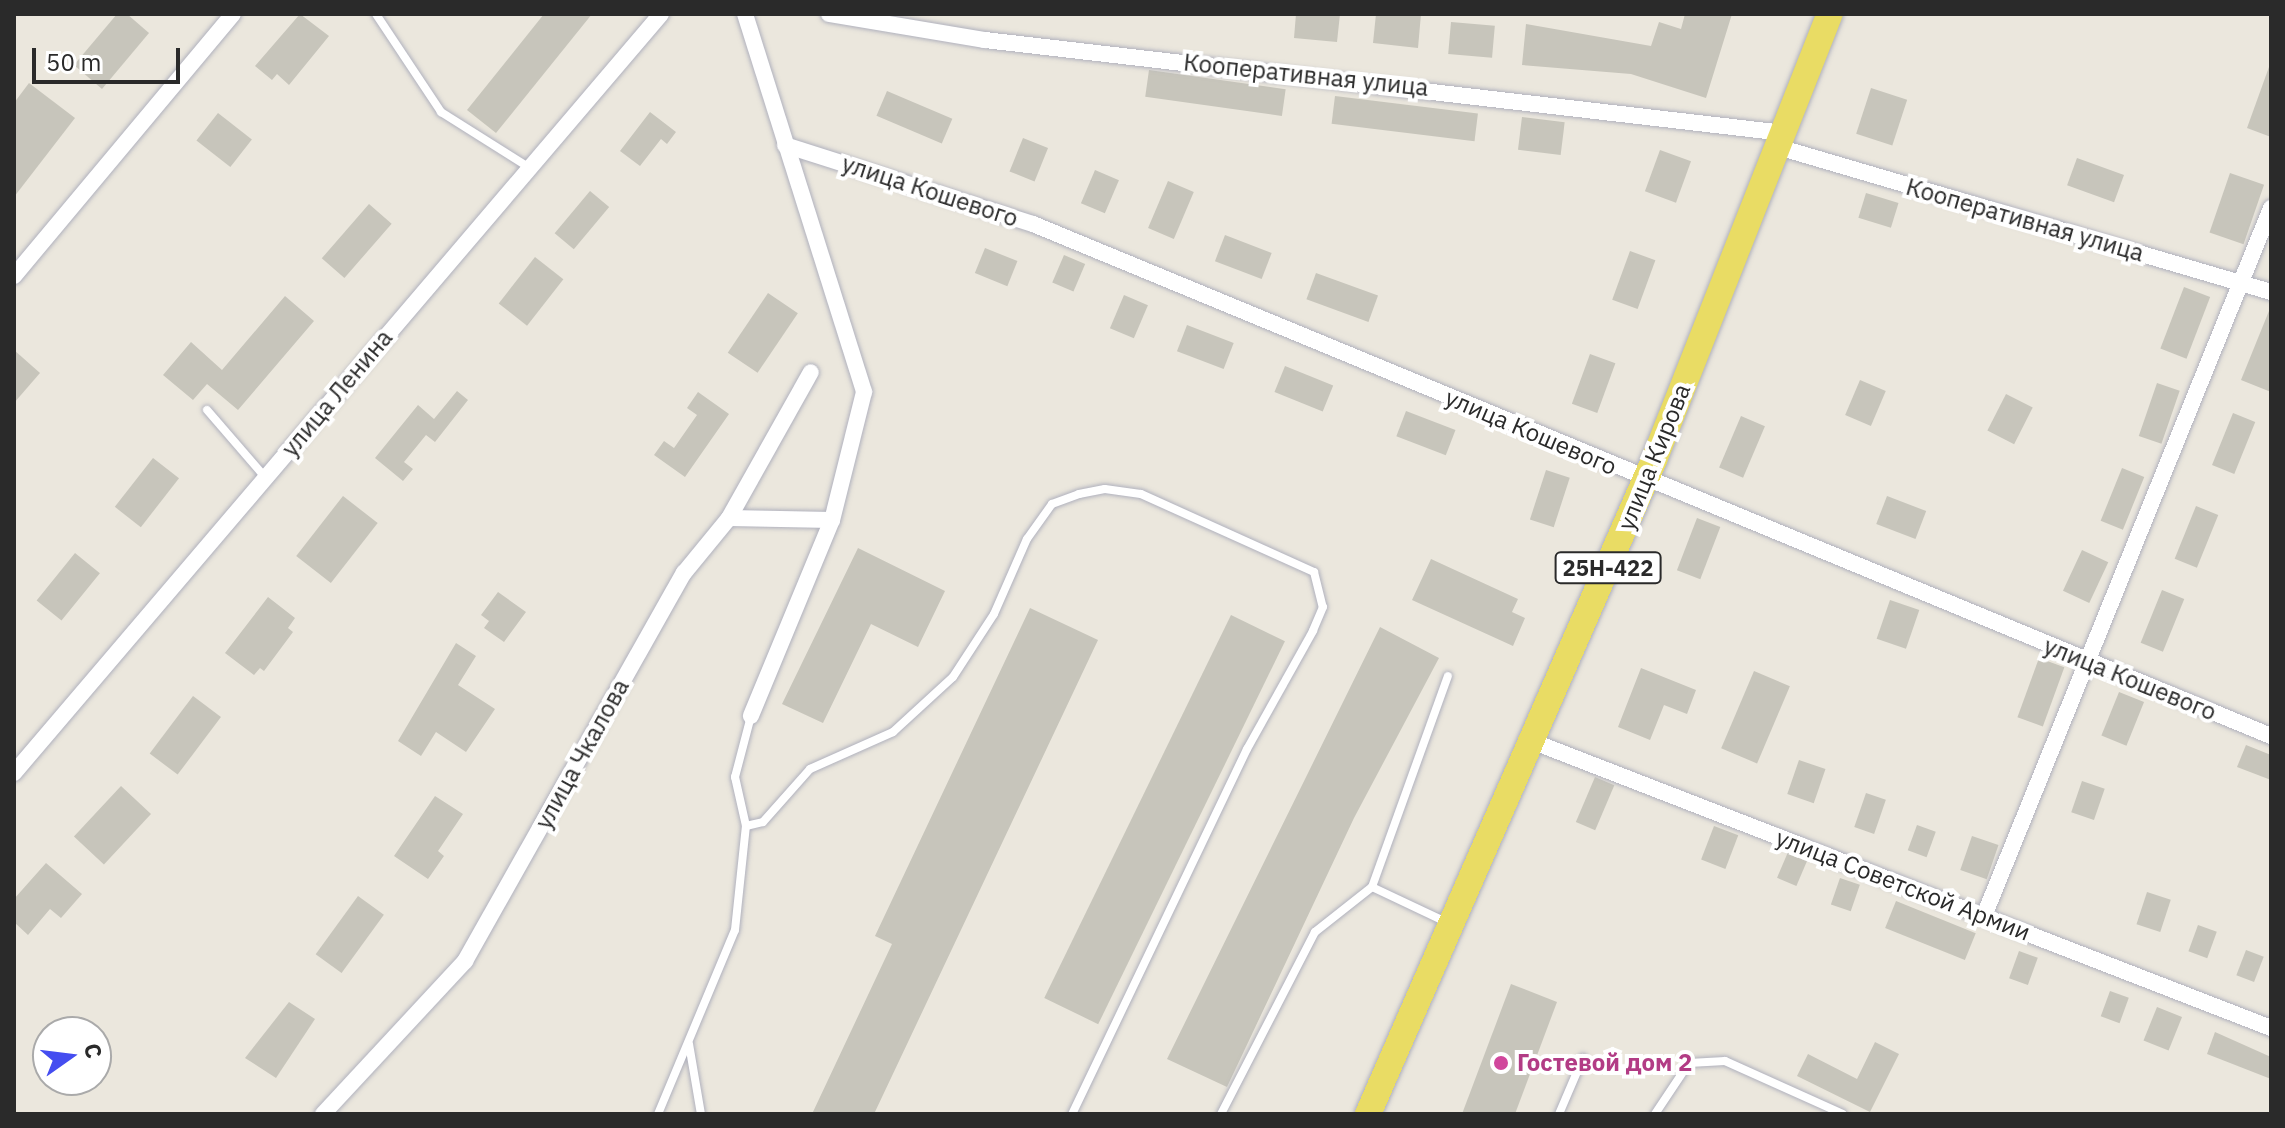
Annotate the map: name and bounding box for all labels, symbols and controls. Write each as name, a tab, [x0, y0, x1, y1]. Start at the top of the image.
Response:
scale bar	[36, 32, 184, 82]
text: 50 m	[46, 46, 101, 78]
street label: Кооперативная улица	[1182, 48, 1430, 102]
street label: улица Кошевого	[838, 149, 1022, 233]
street label: Кооперативная улица	[1903, 172, 2147, 268]
street label: улица Ленина	[276, 324, 398, 462]
street label: улица Кирова	[1612, 380, 1696, 534]
street label: улица Кошевого	[1441, 383, 1621, 481]
road number: 25Н-422	[1554, 550, 1662, 586]
street label: улица Кошевого	[2040, 631, 2220, 727]
street label: улица Чкалова	[529, 674, 635, 834]
street label: улица Советской Армии	[1772, 823, 2034, 947]
north arrow	[32, 1016, 112, 1096]
text: С	[78, 1040, 110, 1061]
place label: Гостевой дом 2	[1517, 1049, 1692, 1077]
marker: Гостевой дом 2	[1492, 1054, 1510, 1072]

